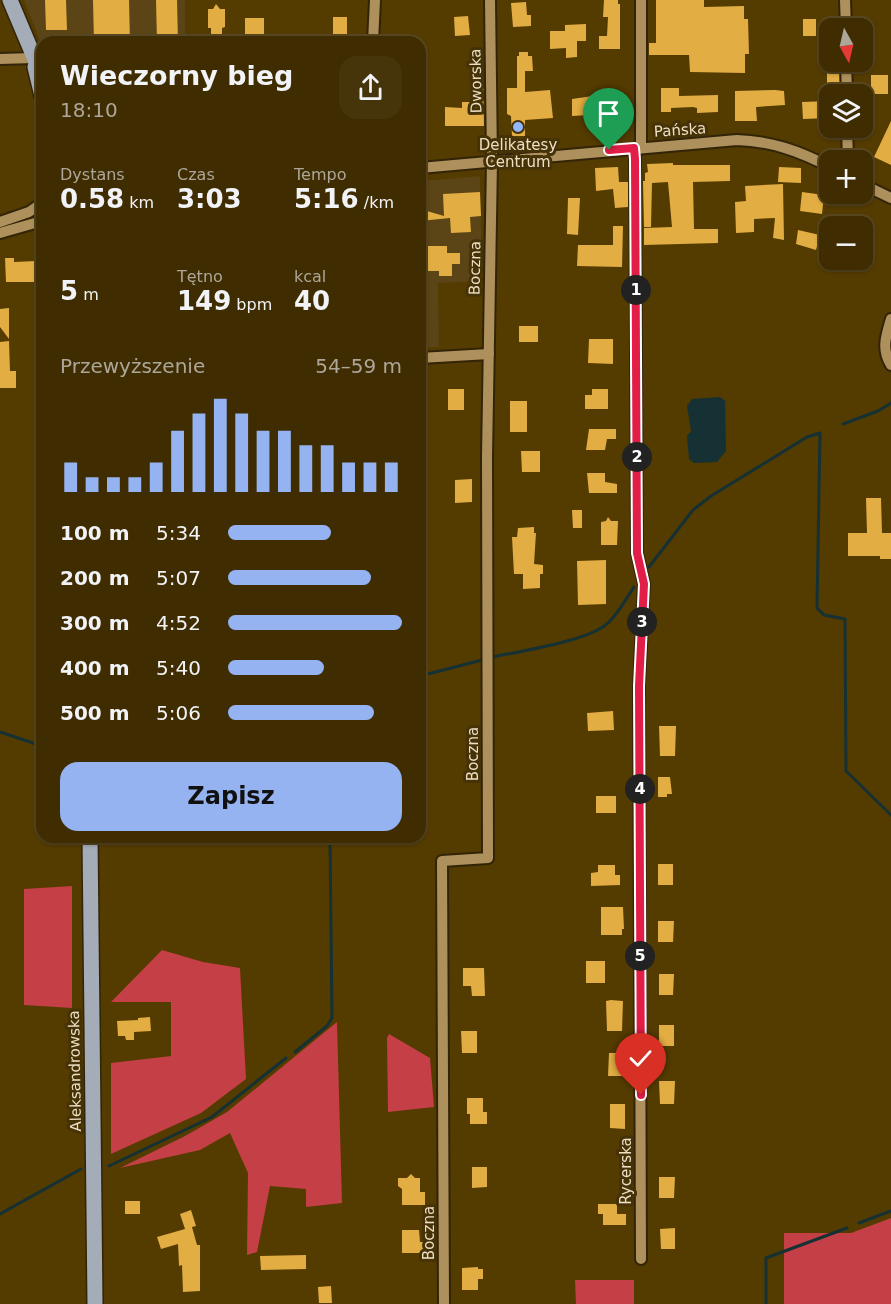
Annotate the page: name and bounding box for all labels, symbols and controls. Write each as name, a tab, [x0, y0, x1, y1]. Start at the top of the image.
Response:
north arrow	[819, 18, 873, 72]
map controls	[819, 18, 873, 270]
street label: Dworska	[466, 49, 486, 113]
button: share	[339, 56, 402, 119]
text: Wieczorny bieg	[60, 60, 293, 91]
button: layers	[819, 84, 873, 138]
pin	[583, 88, 634, 150]
icon: arrive	[592, 97, 625, 130]
text: 18:10	[60, 98, 118, 122]
street label: Pańska	[653, 119, 707, 141]
marker: Delikatesy Centrum	[511, 120, 525, 134]
place label: Delikatesy Centrum	[479, 136, 557, 171]
button: +	[819, 150, 873, 204]
text: Dystans	[60, 165, 125, 184]
text: Czas	[177, 165, 215, 184]
text: Tempo	[294, 165, 346, 184]
text: 0.58	[60, 184, 124, 214]
text: 3:03	[177, 184, 242, 214]
text: 5:16	[294, 184, 359, 214]
text: km	[124, 193, 154, 212]
text: /km	[359, 193, 394, 212]
button: −	[819, 216, 873, 270]
street label: Boczna	[466, 241, 484, 295]
text: Tętno	[177, 267, 223, 286]
text: kcal	[294, 267, 326, 286]
pin: 1	[621, 275, 651, 305]
text: 5	[60, 276, 78, 306]
text: 1	[630, 280, 642, 299]
text: m	[78, 285, 99, 304]
text: 149	[177, 286, 231, 316]
text: 40	[294, 286, 330, 316]
text: bpm	[231, 295, 272, 314]
text: Przewyższenie	[60, 354, 205, 378]
text: 54–59 m	[315, 354, 402, 378]
pin: 2	[622, 442, 652, 472]
text: 2	[631, 447, 643, 466]
text: 100 m	[60, 521, 130, 545]
text: 5:34	[156, 521, 201, 545]
text: 200 m	[60, 566, 130, 590]
text: 5:07	[156, 566, 201, 590]
pin: 3	[627, 607, 657, 637]
text: 300 m	[60, 611, 130, 635]
text: 4:52	[156, 611, 201, 635]
text: 3	[636, 612, 648, 631]
text: 400 m	[60, 656, 130, 680]
text: 5:40	[156, 656, 201, 680]
text: 500 m	[60, 701, 130, 725]
text: 5:06	[156, 701, 201, 725]
street label: Boczna	[464, 727, 482, 781]
button: Zapisz	[60, 762, 402, 831]
pin: 4	[625, 774, 655, 804]
text: 4	[634, 779, 646, 798]
pin: 5	[625, 941, 655, 971]
text: 5	[634, 946, 646, 965]
street label: Aleksandrowska	[65, 1010, 85, 1132]
pin	[615, 1033, 666, 1095]
icon: check	[624, 1042, 657, 1075]
street label: Rycerska	[617, 1137, 635, 1205]
street label: Boczna	[420, 1206, 438, 1260]

